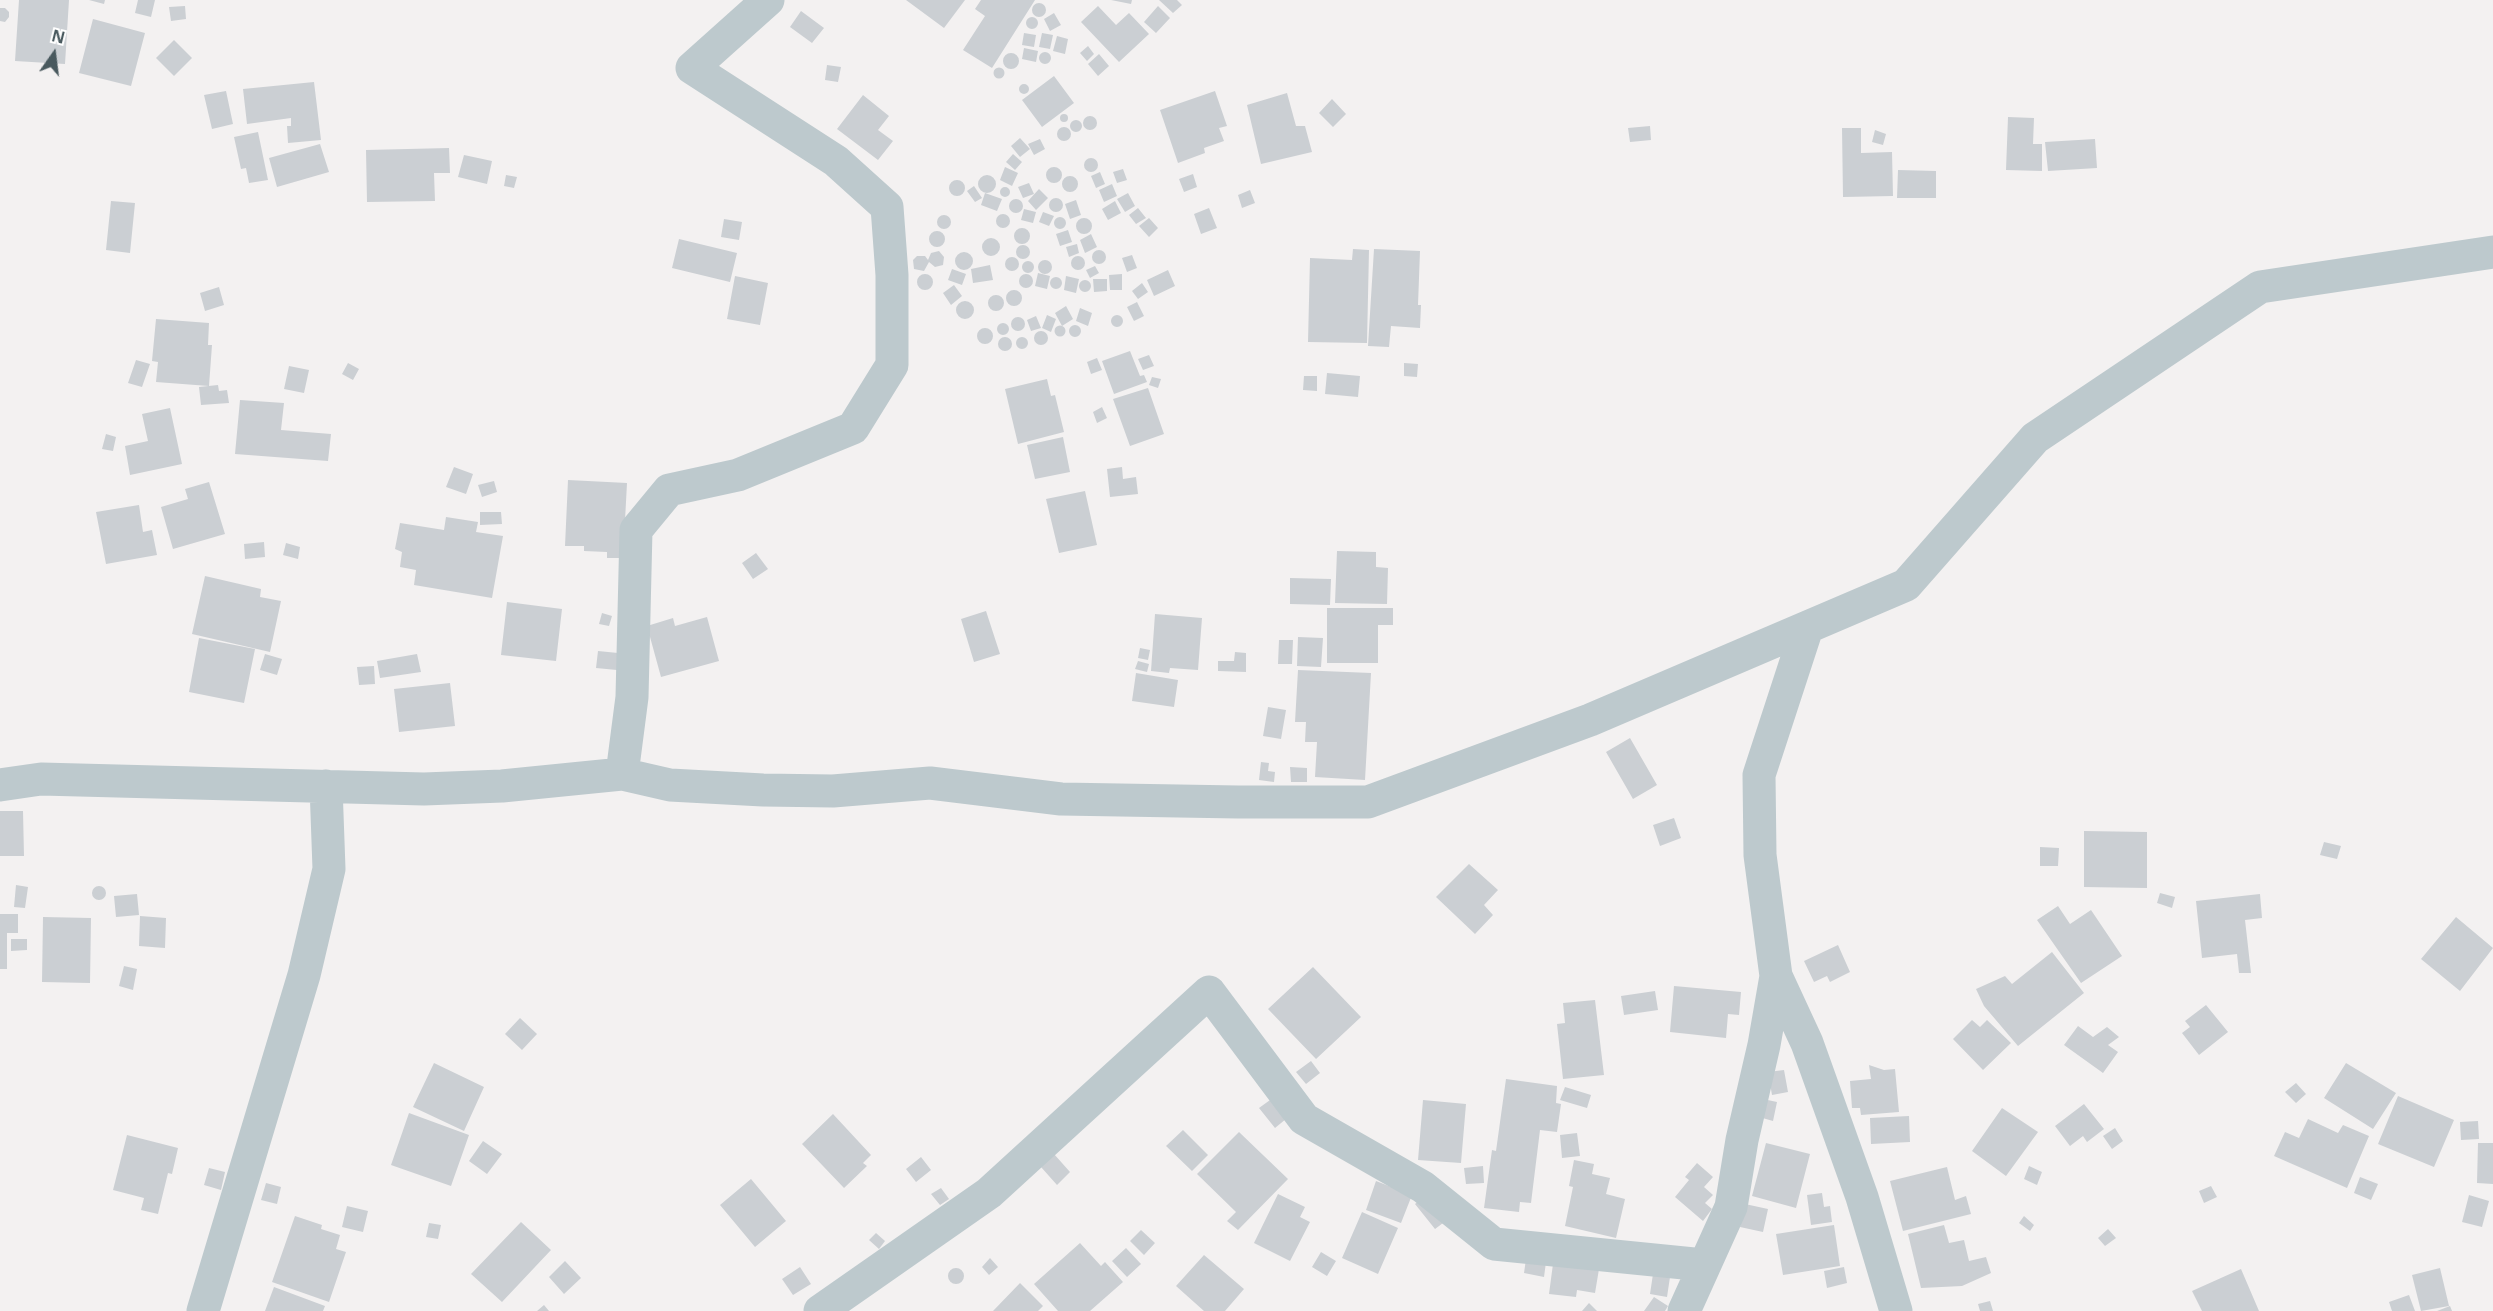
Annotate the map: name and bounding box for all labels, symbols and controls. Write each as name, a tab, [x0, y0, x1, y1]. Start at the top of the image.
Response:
north arrow	[24, 24, 84, 84]
text: N	[49, 24, 67, 49]

